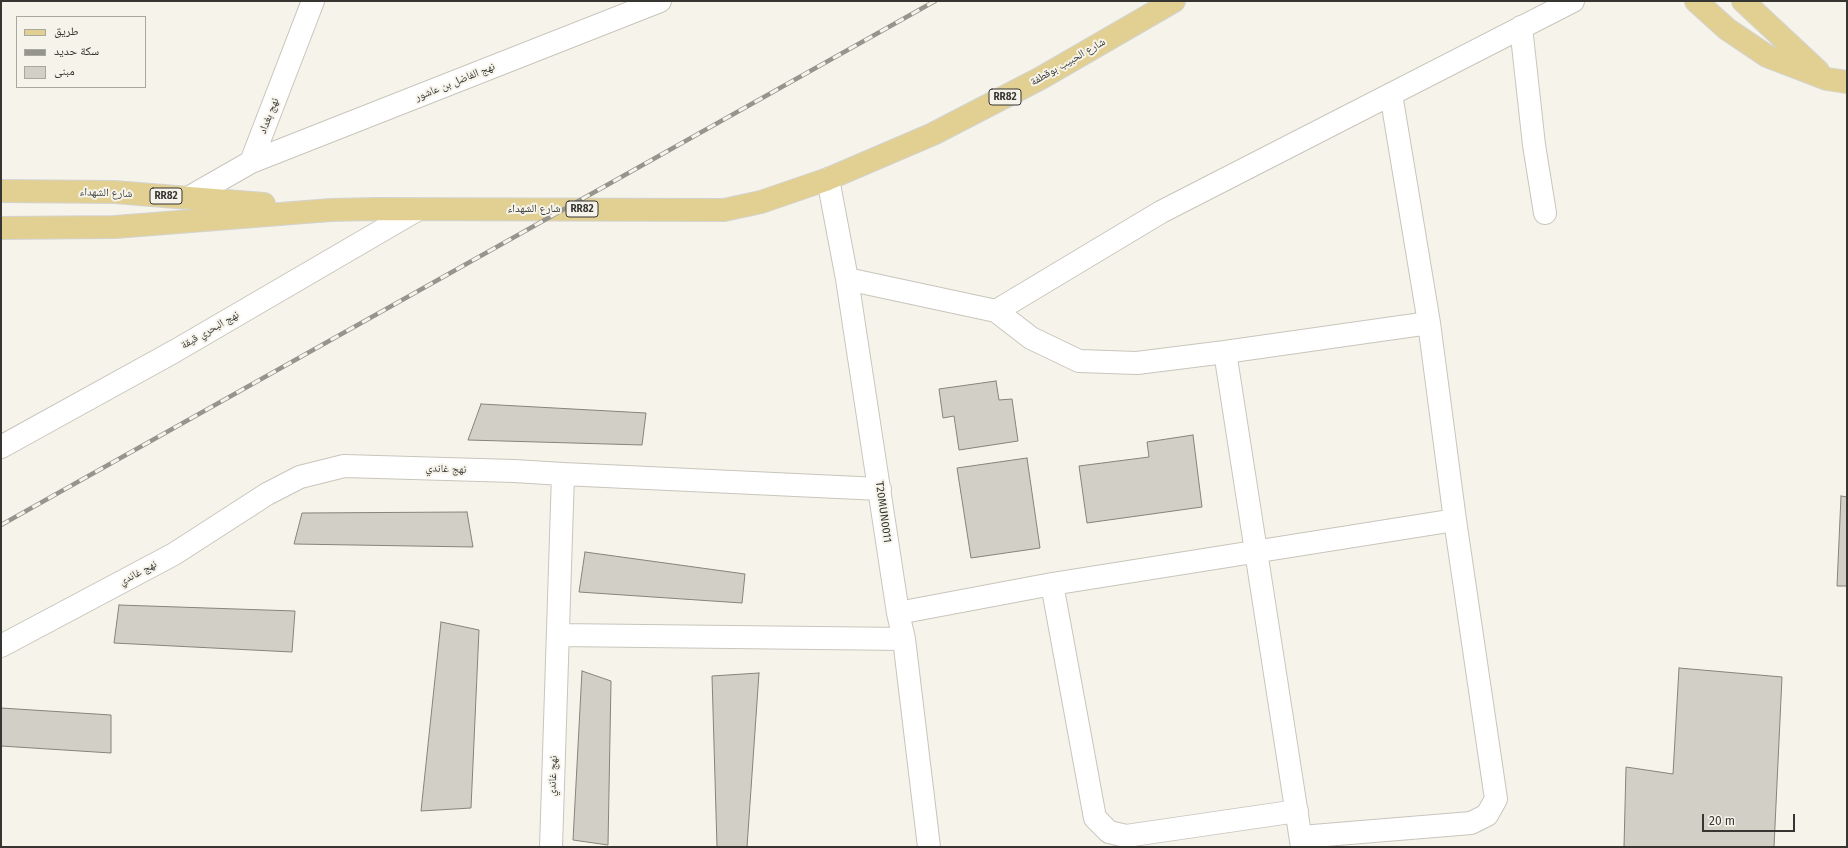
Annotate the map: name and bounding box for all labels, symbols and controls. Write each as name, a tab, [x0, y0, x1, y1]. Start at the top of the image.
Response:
legend	[16, 16, 146, 88]
text: طريق	[54, 24, 79, 38]
street label: شارع الحبيب بوقطفة	[1028, 35, 1108, 89]
text: سكة حديد	[54, 44, 99, 58]
street label: نهج الفاضل بن عاشور	[413, 60, 497, 104]
text: مبنى	[54, 64, 75, 78]
road number: RR82	[989, 89, 1021, 105]
street label: نهج بغداد	[256, 96, 282, 136]
street label: شارع الشهداء	[79, 185, 133, 201]
road number: RR82	[150, 188, 182, 204]
road number: RR82	[566, 201, 598, 217]
street label: شارع الشهداء	[508, 202, 560, 216]
street label: نهج البحري قيقة	[179, 308, 241, 352]
street label: نهج غاندي	[425, 462, 467, 476]
street label: T20MUN0011	[872, 480, 894, 544]
street label: نهج غاندي	[117, 558, 159, 588]
street label: نهج غاندي	[546, 755, 560, 797]
scale bar	[1704, 806, 1797, 832]
text: 20 m	[1709, 814, 1735, 828]

